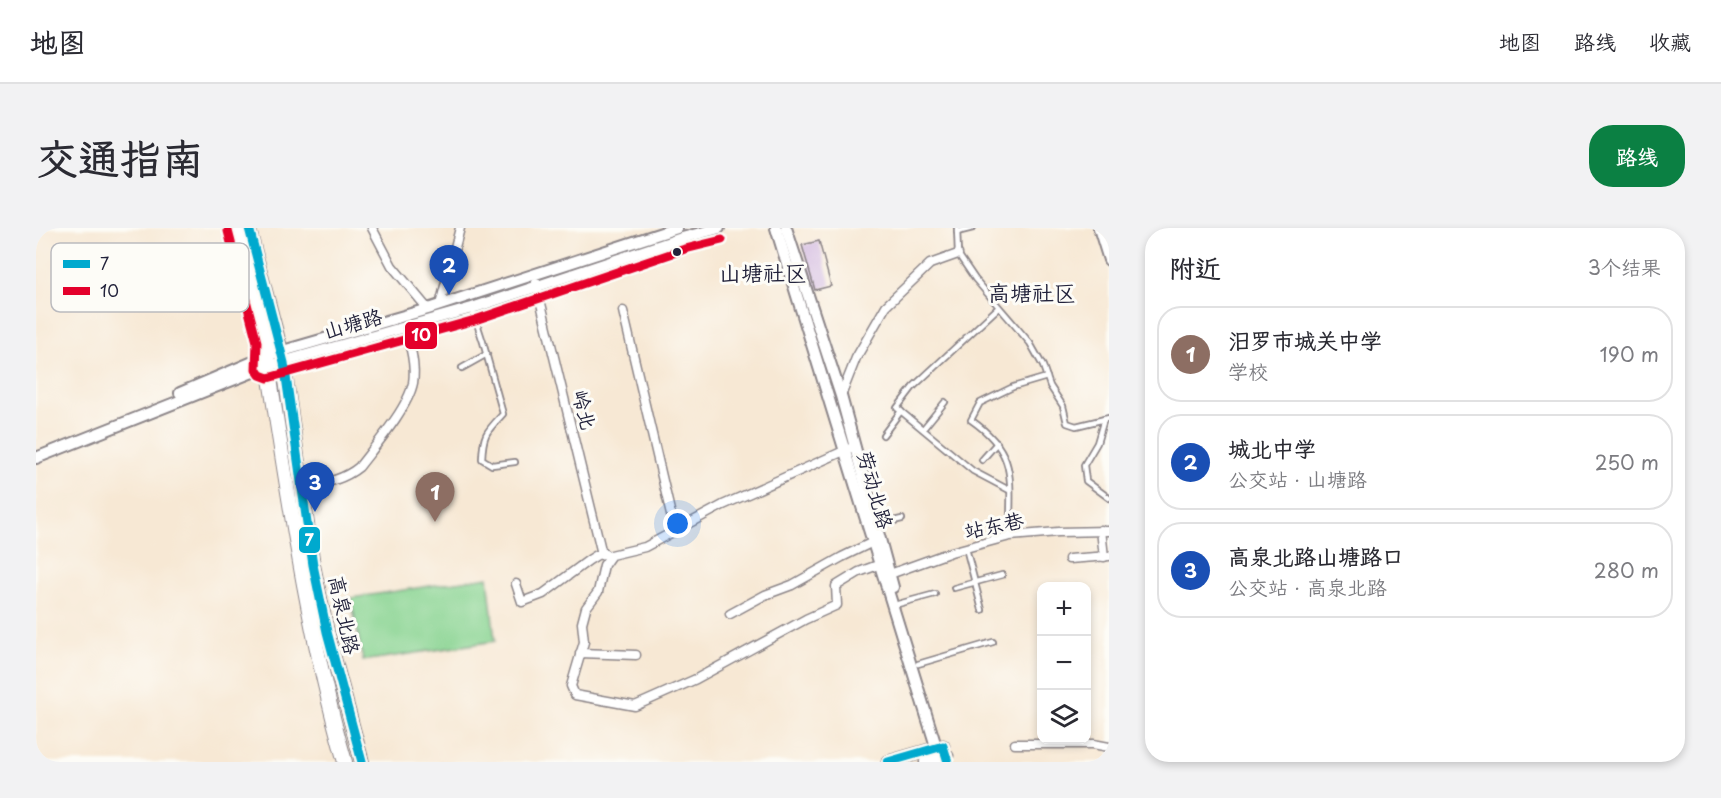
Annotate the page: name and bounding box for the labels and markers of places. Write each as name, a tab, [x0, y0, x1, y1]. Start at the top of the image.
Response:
pin: 2	[430, 245, 468, 295]
unlabelled marker	[671, 246, 683, 258]
pin: 3	[296, 462, 334, 512]
pin: 1	[416, 472, 454, 522]

